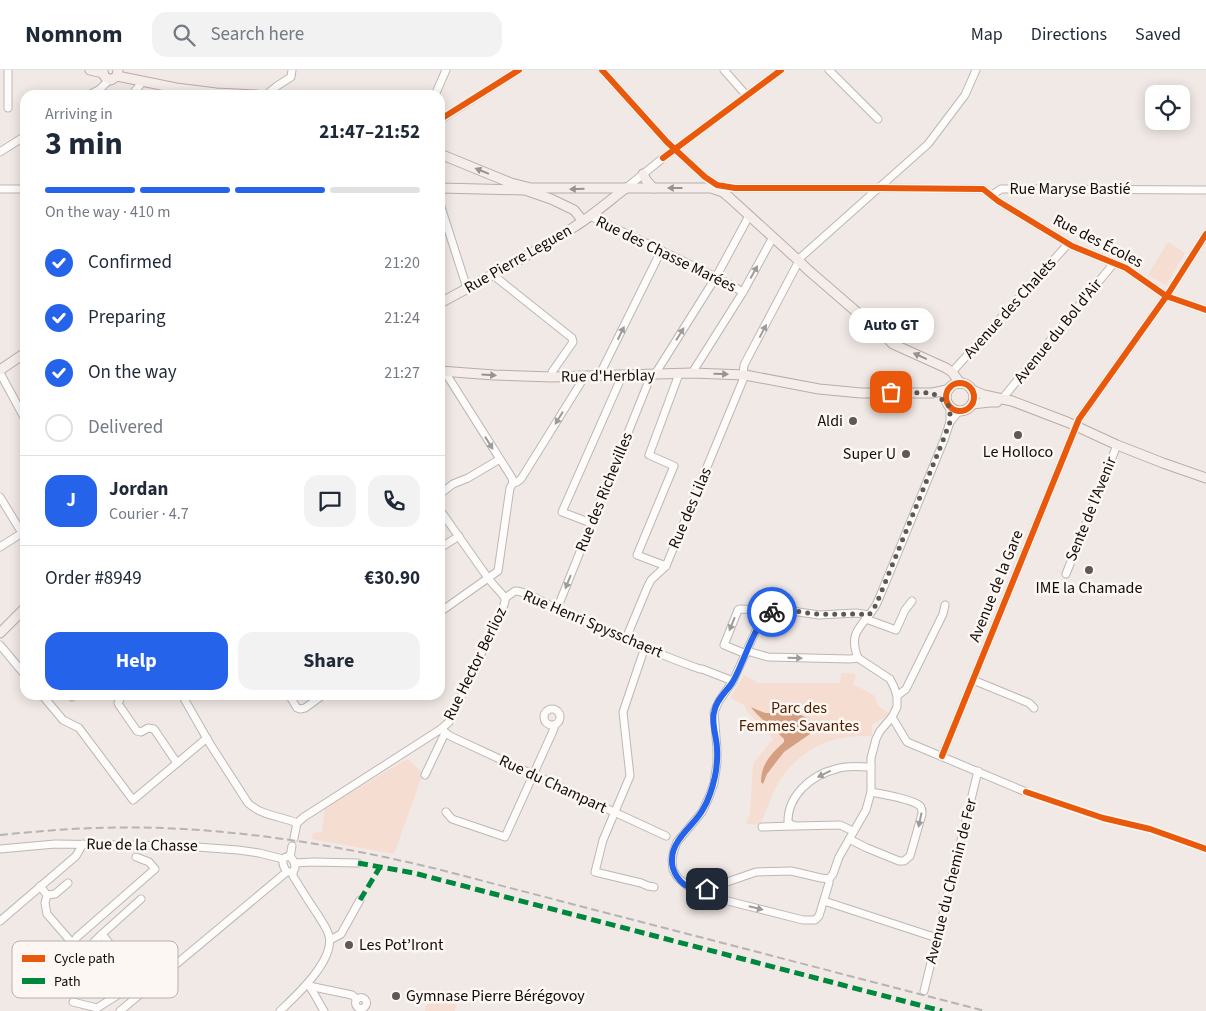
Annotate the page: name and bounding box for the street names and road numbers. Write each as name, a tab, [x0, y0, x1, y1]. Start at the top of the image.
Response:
street label: Rue Maryse Bastié	[1009, 178, 1131, 200]
street label: Rue des Écoles	[1049, 209, 1147, 273]
street label: Rue des Chasse Marées	[592, 210, 740, 298]
street label: Rue Pierre Leguen	[460, 219, 576, 299]
street label: Avenue des Chalets	[959, 253, 1062, 363]
street label: Avenue du Bol d'Air	[1009, 274, 1107, 388]
street label: Rue d'Herblay	[561, 364, 656, 388]
street label: Rue des Richevilles	[570, 429, 638, 555]
street label: Sente de l'Avenir	[1060, 453, 1122, 565]
street label: Rue des Lilas	[663, 464, 717, 552]
street label: Avenue de la Gare	[963, 527, 1029, 645]
street label: Rue Henri Spysschaert	[520, 585, 667, 664]
street label: Rue Hector Berlioz	[438, 604, 512, 724]
street label: Rue du Champart	[496, 749, 611, 819]
street label: Avenue du Chemin de Fer	[920, 796, 982, 966]
street label: Rue de la Chasse	[86, 833, 198, 857]

